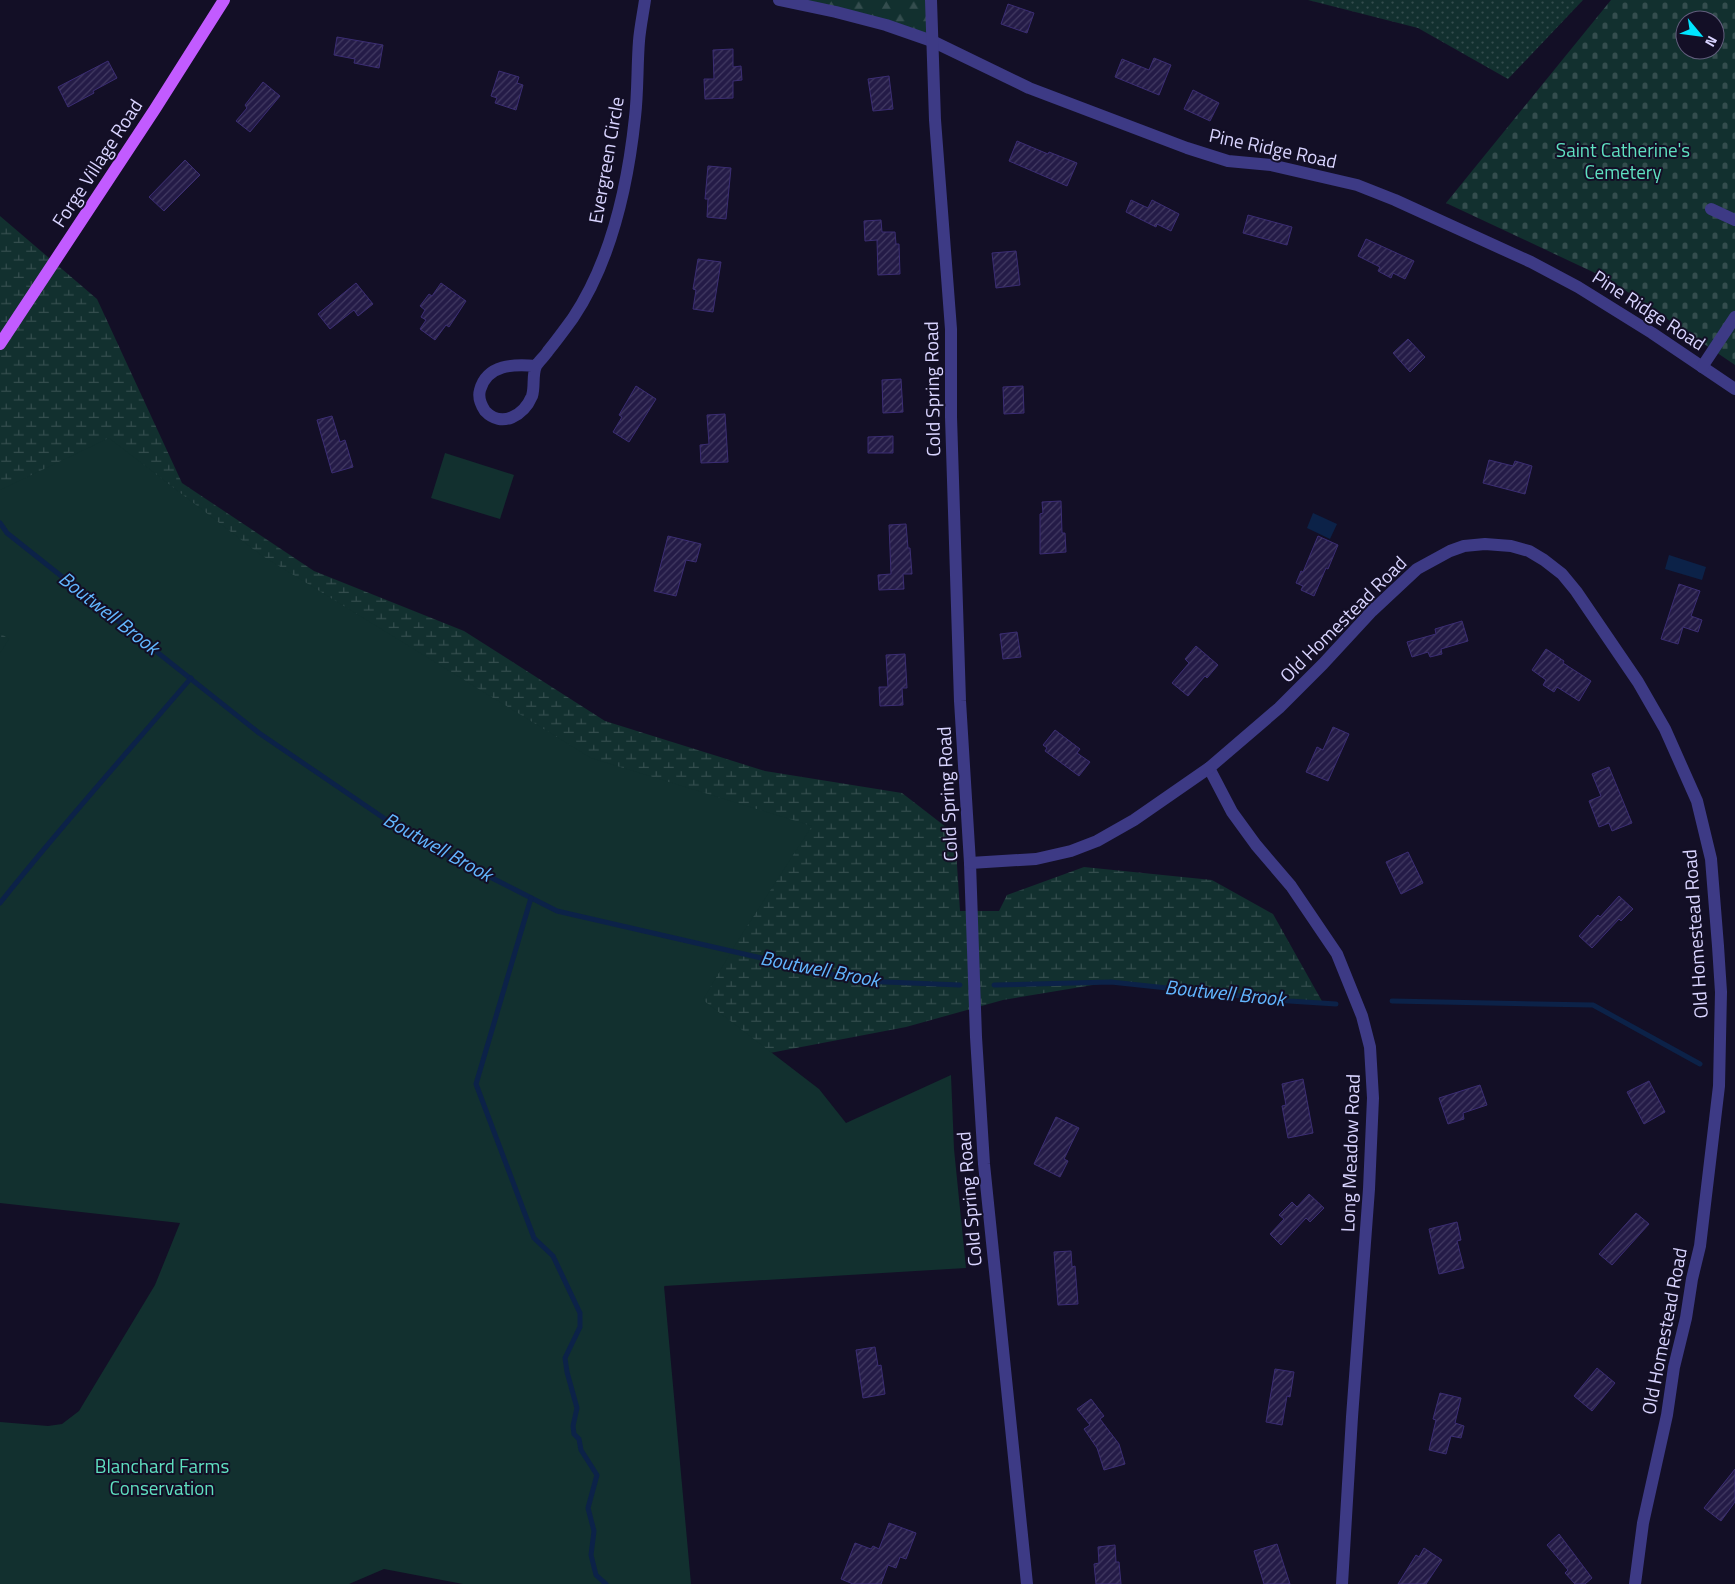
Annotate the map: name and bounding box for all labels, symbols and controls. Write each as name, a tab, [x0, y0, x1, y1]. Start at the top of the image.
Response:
north arrow	[1675, 10, 1725, 60]
text: N	[1700, 32, 1723, 51]
street label: Forge Village Road	[44, 93, 149, 233]
street label: Evergreen Circle	[580, 94, 631, 226]
street label: Pine Ridge Road	[1207, 120, 1340, 175]
park label: Saint Catherine's Cemetery	[1556, 135, 1690, 186]
street label: Pine Ridge Road	[1587, 262, 1712, 357]
street label: Cold Spring Road	[916, 321, 947, 457]
street label: Old Homestead Road	[1273, 549, 1413, 689]
water label: Boutwell Brook	[52, 563, 168, 663]
street label: Cold Spring Road	[928, 726, 965, 862]
water label: Boutwell Brook	[378, 804, 500, 890]
street label: Old Homestead Road	[1674, 849, 1715, 1020]
water label: Boutwell Brook	[758, 942, 884, 996]
water label: Boutwell Brook	[1163, 971, 1289, 1014]
street label: Long Meadow Road	[1332, 1074, 1367, 1232]
street label: Cold Spring Road	[948, 1130, 989, 1268]
street label: Old Homestead Road	[1633, 1245, 1694, 1417]
park label: Blanchard Farms Conservation	[95, 1451, 229, 1502]

